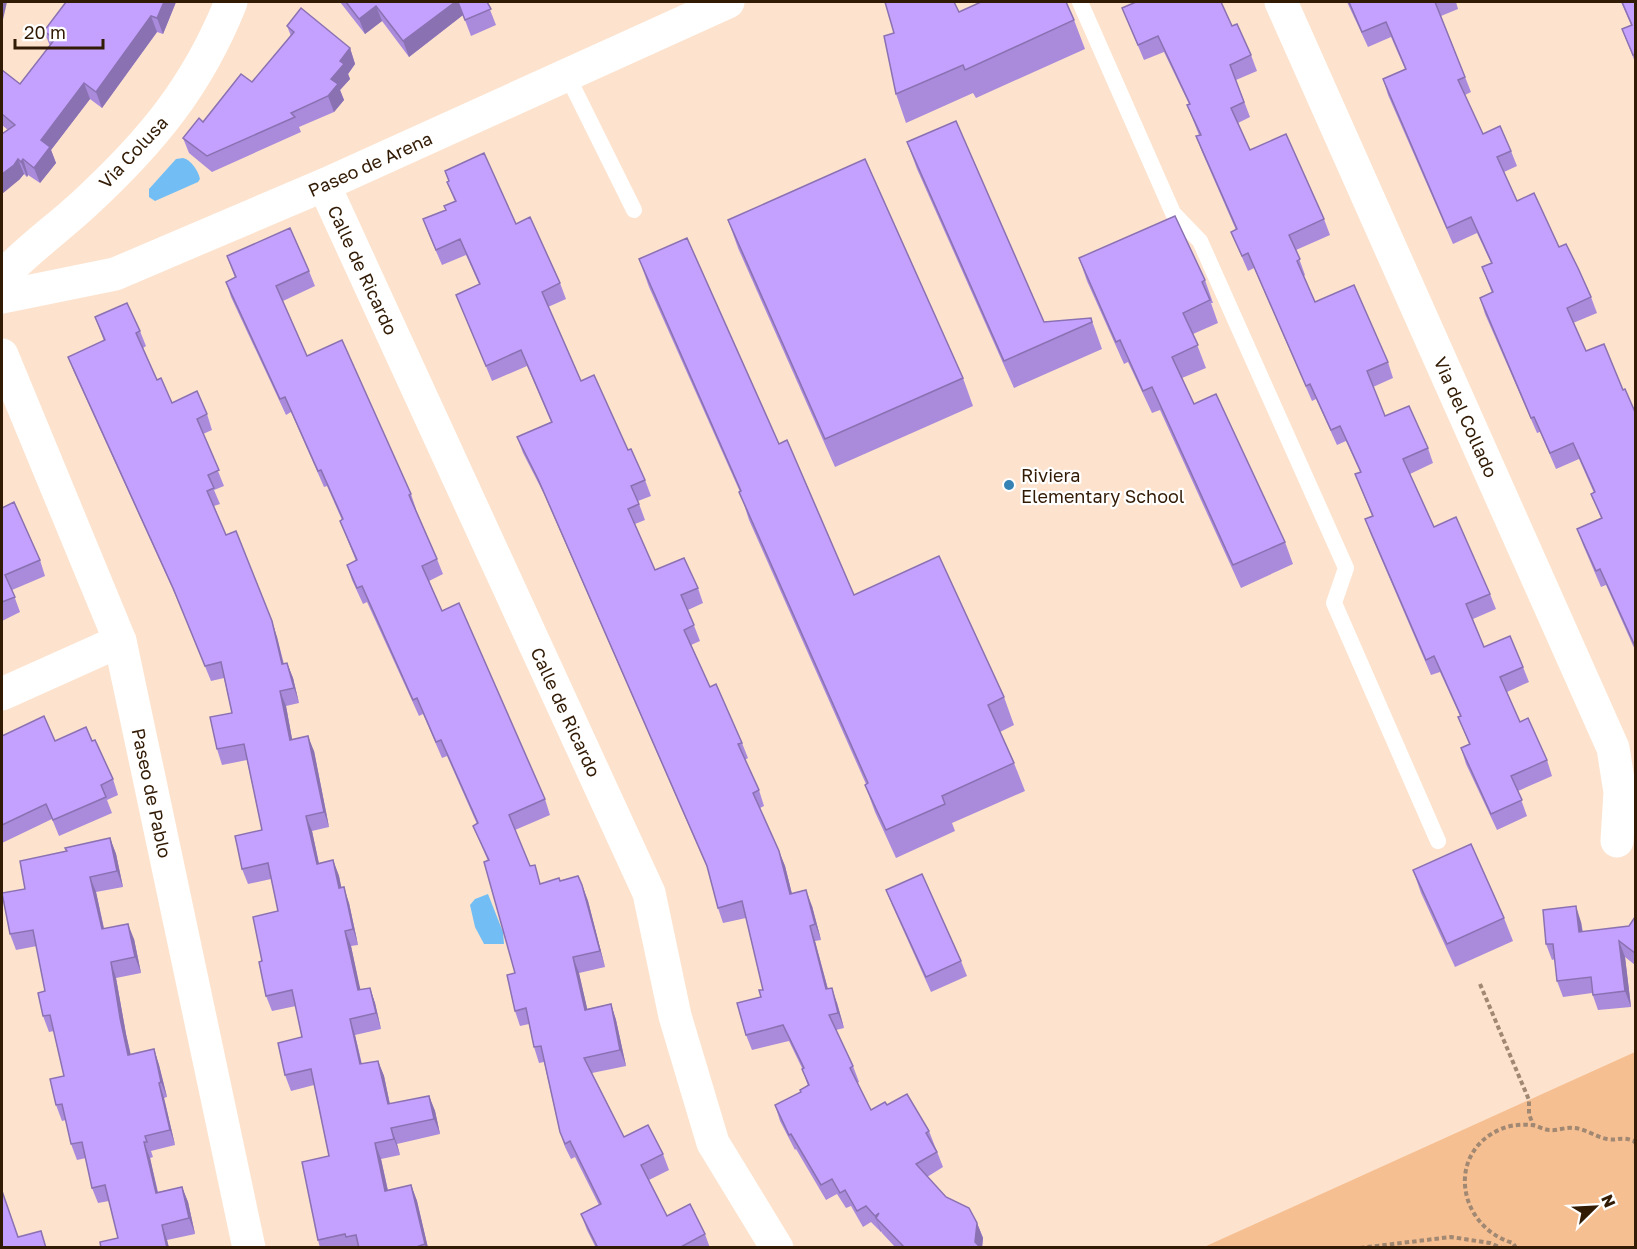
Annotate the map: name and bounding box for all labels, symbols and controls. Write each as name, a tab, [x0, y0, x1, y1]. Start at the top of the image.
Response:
scale bar	[15, 12, 104, 50]
text: 20 m	[24, 21, 66, 43]
street label: Via Colusa	[94, 111, 172, 193]
street label: Paseo de Arena	[304, 127, 436, 201]
street label: Calle de Ricardo	[323, 202, 403, 338]
street label: Via del Collado	[1430, 353, 1502, 481]
place label: Riviera Elementary School	[1021, 464, 1185, 507]
marker: Riviera Elementary School	[1002, 478, 1016, 492]
street label: Calle de Ricardo	[526, 644, 606, 780]
street label: Paseo de Pablo	[127, 726, 177, 860]
north arrow	[1565, 1177, 1625, 1237]
text: N	[1597, 1191, 1620, 1211]

